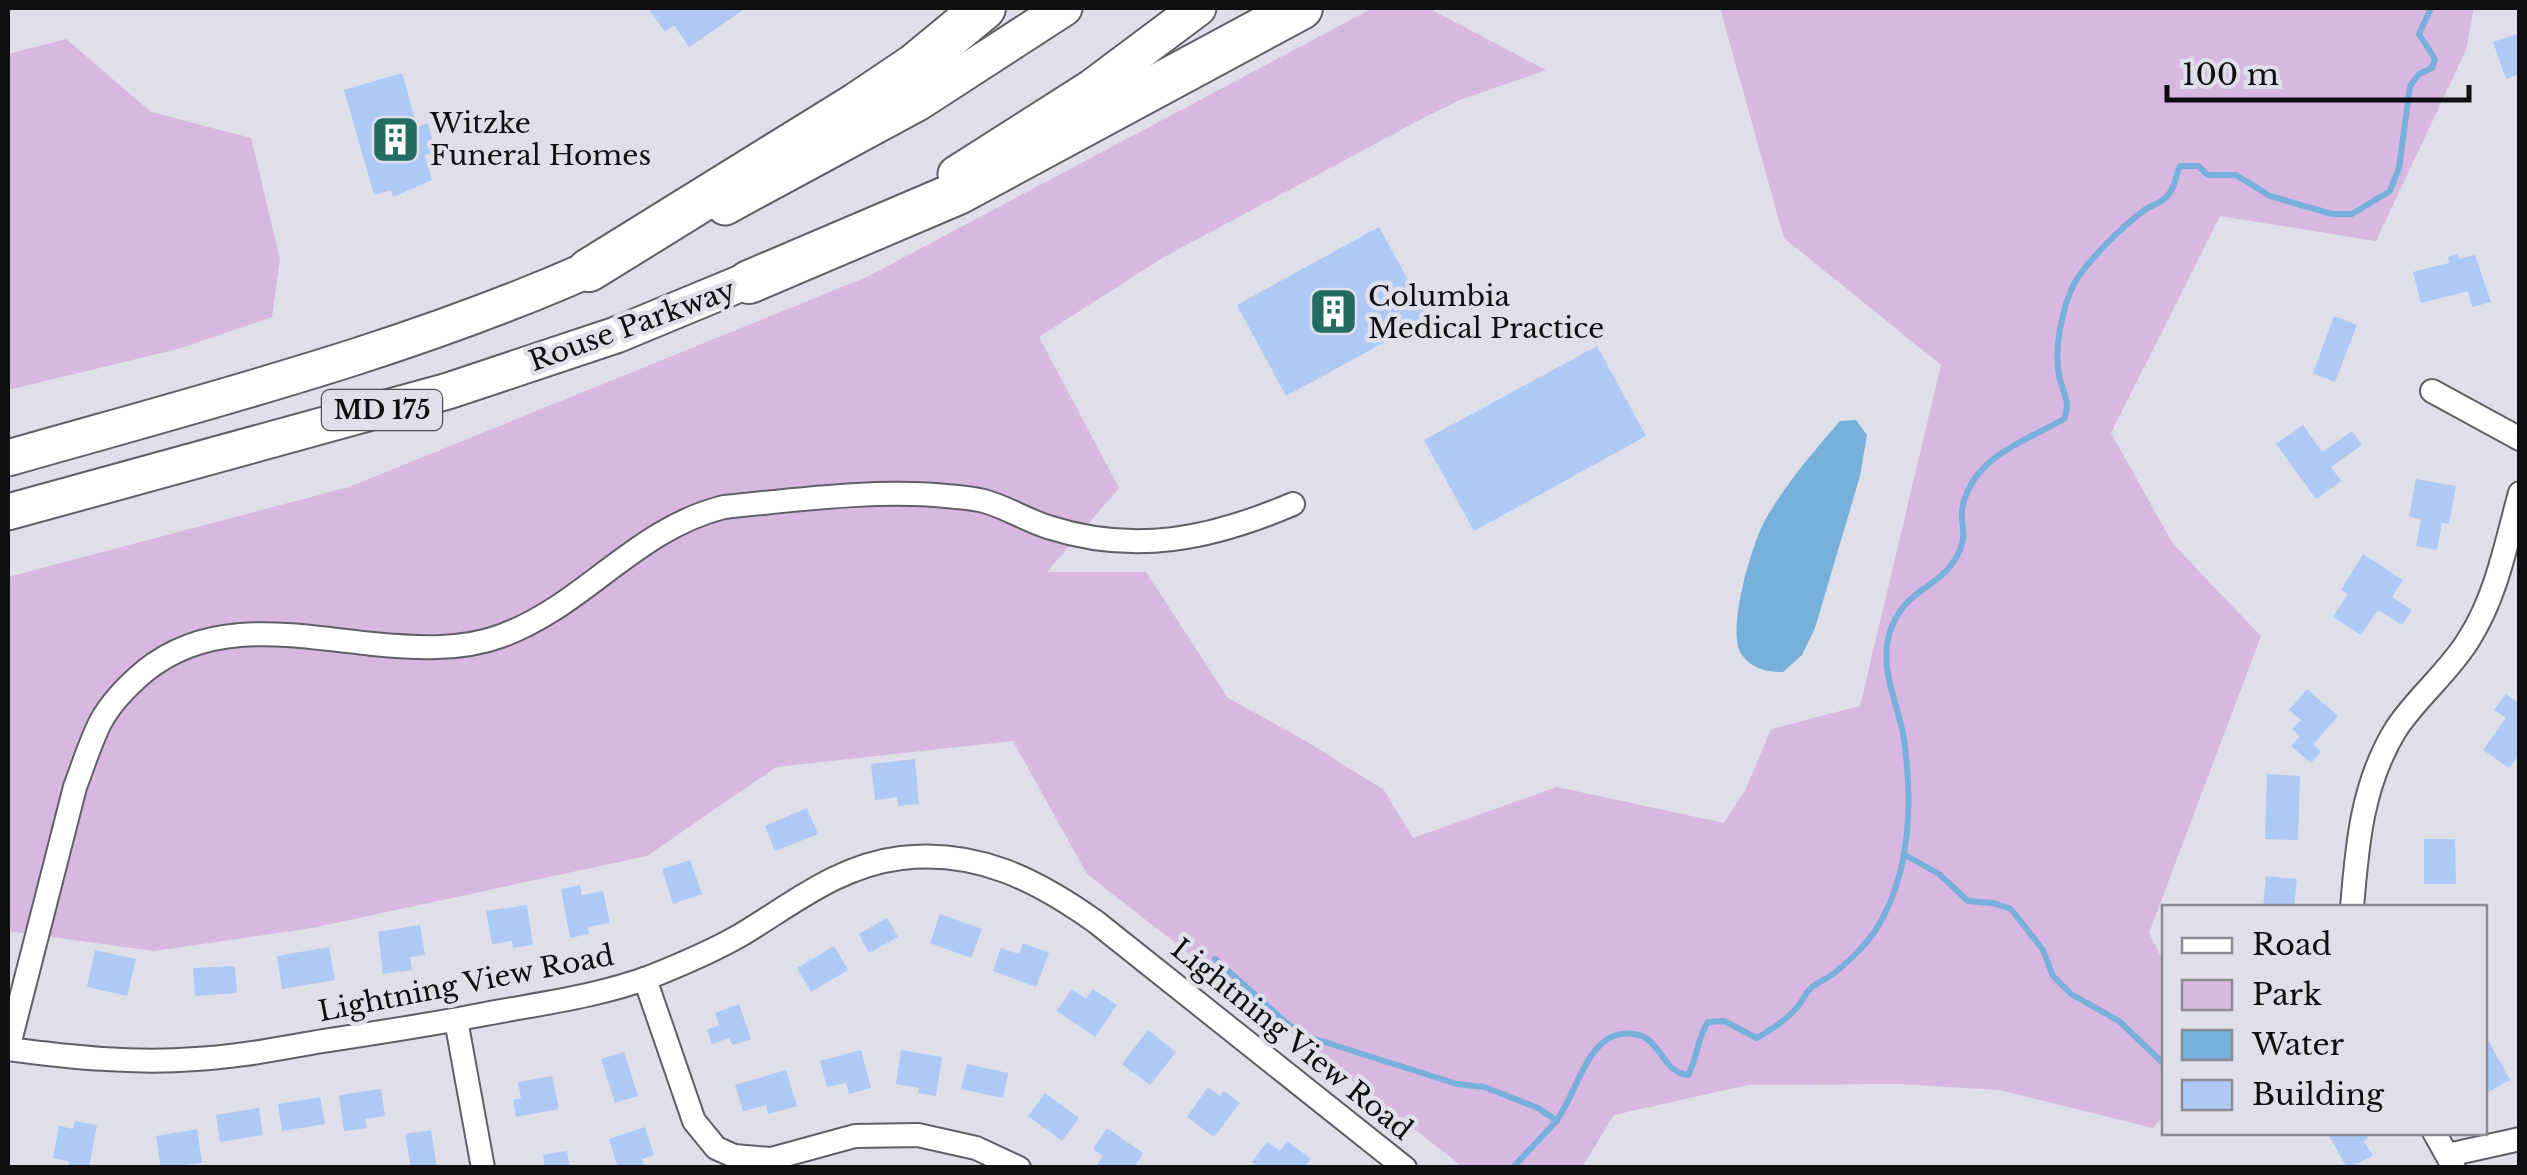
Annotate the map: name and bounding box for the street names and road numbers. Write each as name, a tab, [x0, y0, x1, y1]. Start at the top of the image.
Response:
street label: Rouse Parkway	[524, 272, 740, 379]
road number: MD 175	[322, 390, 442, 430]
street label: Lightning View Road	[1164, 931, 1420, 1148]
street label: Lightning View Road	[315, 938, 617, 1029]

